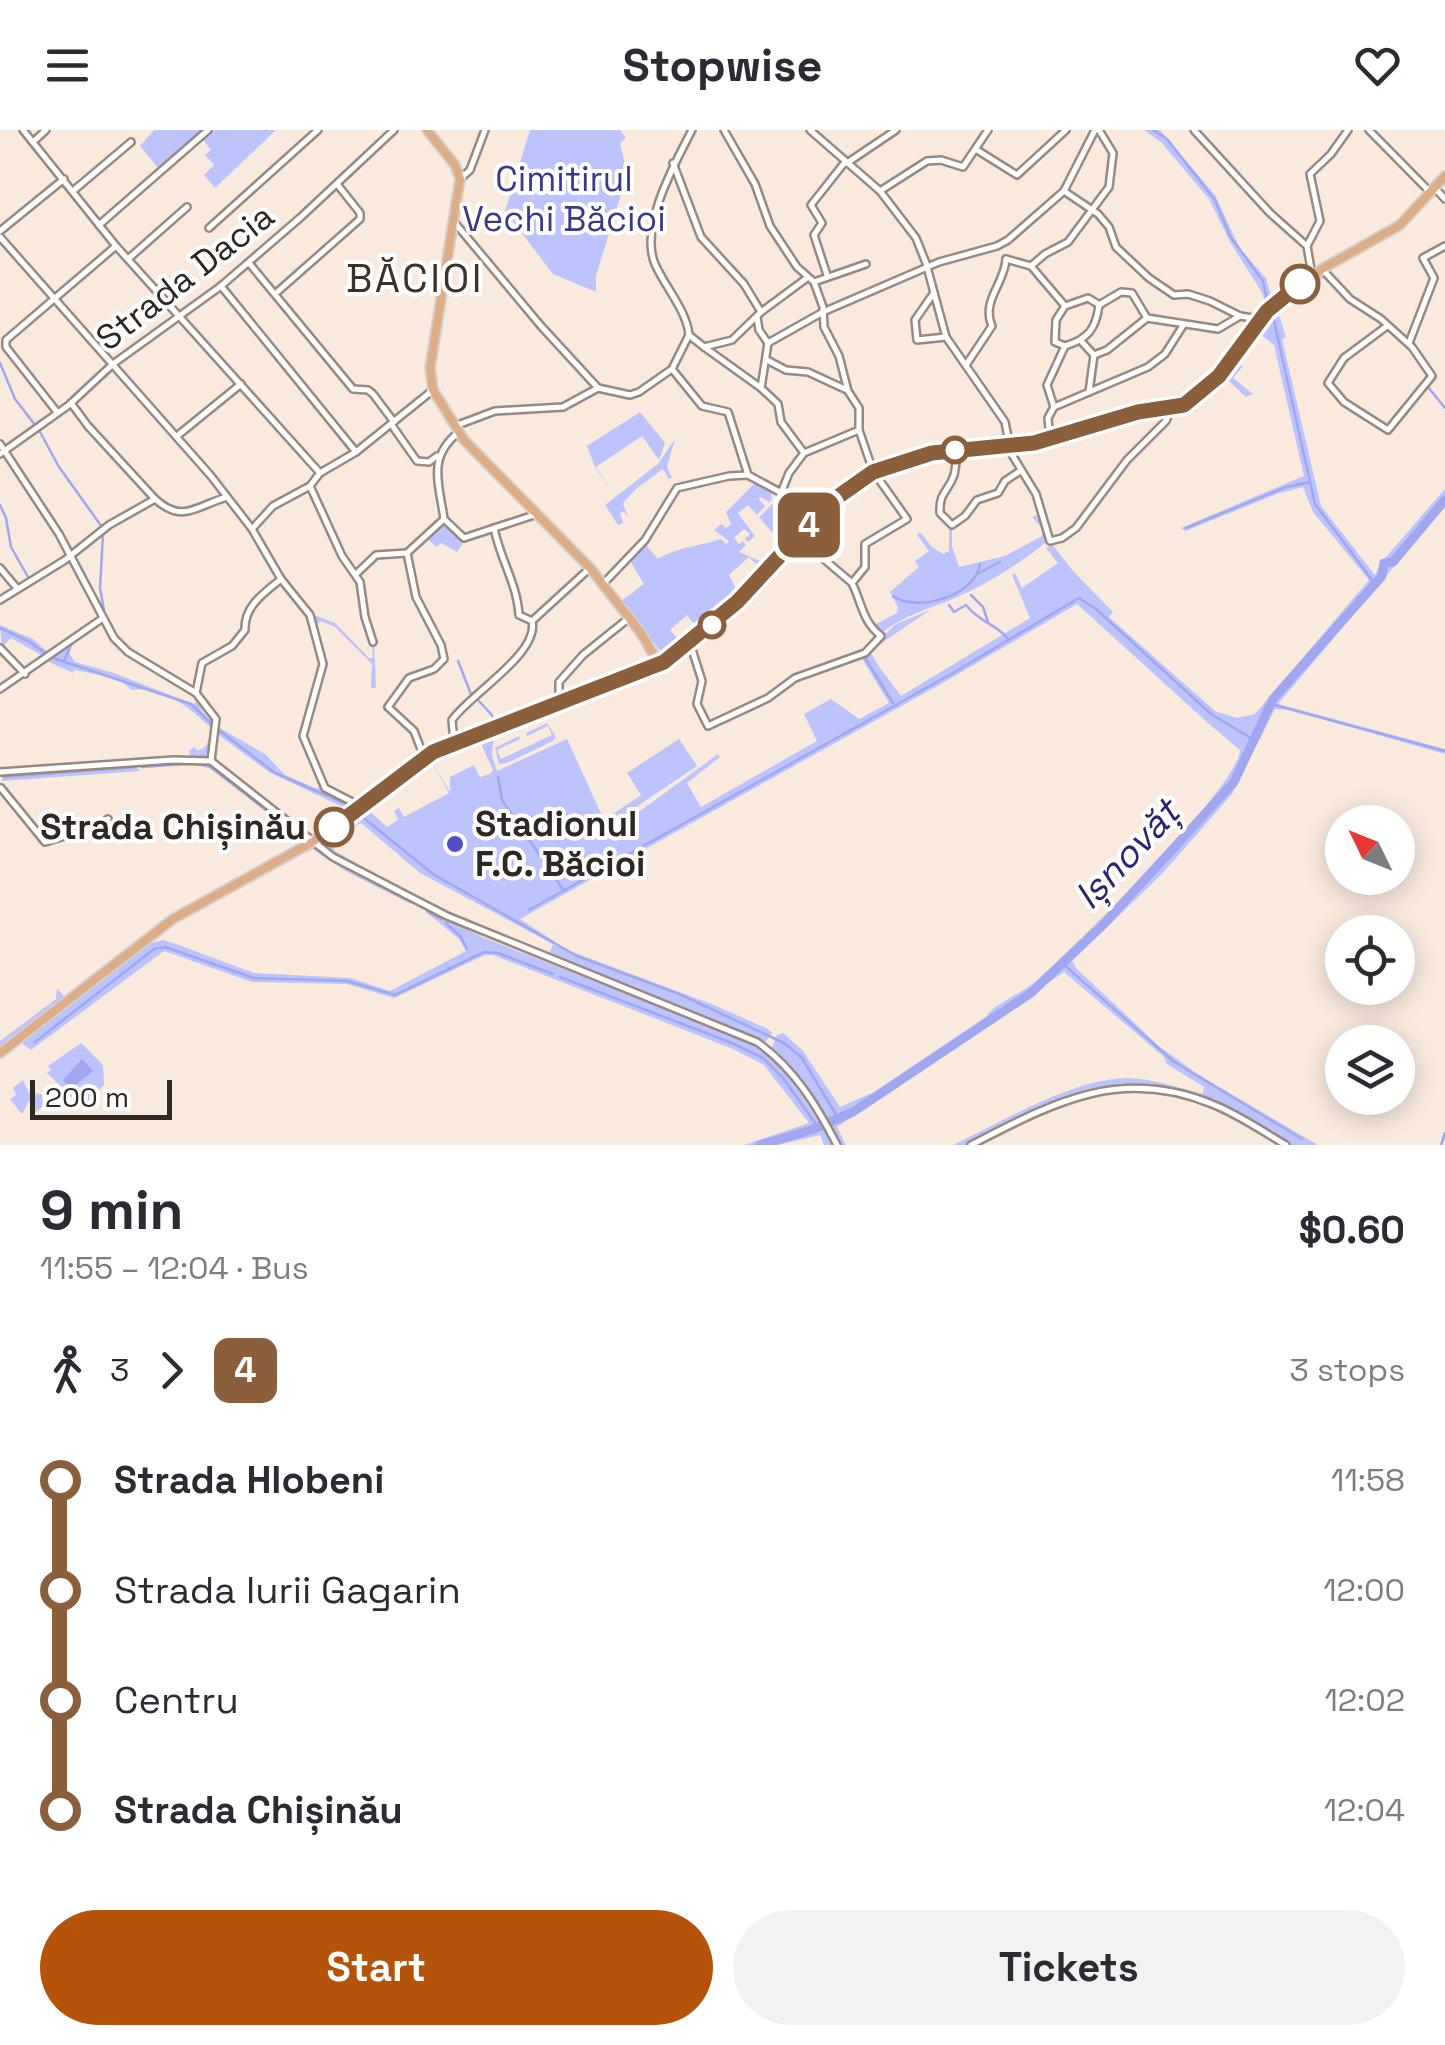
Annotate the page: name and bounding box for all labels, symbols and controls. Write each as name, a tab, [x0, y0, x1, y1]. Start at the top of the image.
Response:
text: Stopwise	[623, 37, 822, 94]
icon: menu	[40, 38, 95, 93]
icon: heart	[1350, 38, 1405, 93]
park label: Cimitirul Vechi Băcioi	[462, 157, 666, 241]
street label: Strada Dacia	[87, 194, 283, 360]
district label: BĂCIOI	[346, 253, 484, 304]
unlabelled marker	[1281, 265, 1319, 303]
unlabelled marker	[942, 437, 968, 463]
line badge: 4	[776, 492, 842, 558]
text: 4	[798, 503, 820, 547]
unlabelled marker	[699, 612, 725, 638]
water label: Ișnovăț	[1064, 786, 1192, 919]
place label: Stadionul F.C. Băcioi	[475, 802, 645, 886]
place label: Strada Chișinău	[40, 805, 306, 850]
north arrow	[1325, 805, 1415, 895]
map controls	[1325, 805, 1415, 1115]
marker: Strada Chișinău	[315, 808, 353, 846]
marker: Stadionul F.C. Băcioi	[444, 833, 466, 855]
button: locate	[1325, 915, 1415, 1005]
button: layers	[1325, 1025, 1415, 1115]
scale bar	[30, 1075, 172, 1120]
text: 200 m	[45, 1079, 129, 1115]
text: 9 min	[40, 1175, 183, 1245]
text: $0.60	[1299, 1206, 1405, 1254]
text: 11:55 – 12:04 · Bus	[40, 1248, 309, 1288]
icon: walk	[40, 1343, 95, 1398]
icon: forward	[144, 1343, 199, 1398]
text: 4	[234, 1348, 257, 1392]
text: 3	[110, 1350, 129, 1390]
text: 3 stops	[1290, 1350, 1405, 1390]
text: Strada Hlobeni	[114, 1456, 384, 1504]
text: 11:58	[1331, 1460, 1405, 1500]
text: Strada Iurii Gagarin	[114, 1566, 461, 1614]
text: 12:00	[1323, 1570, 1405, 1610]
text: Centru	[114, 1676, 239, 1724]
text: 12:02	[1324, 1680, 1405, 1720]
text: Strada Chișinău	[114, 1786, 403, 1834]
text: 12:04	[1324, 1790, 1405, 1830]
button: Start	[40, 1910, 713, 2025]
button: Tickets	[733, 1910, 1405, 2025]

